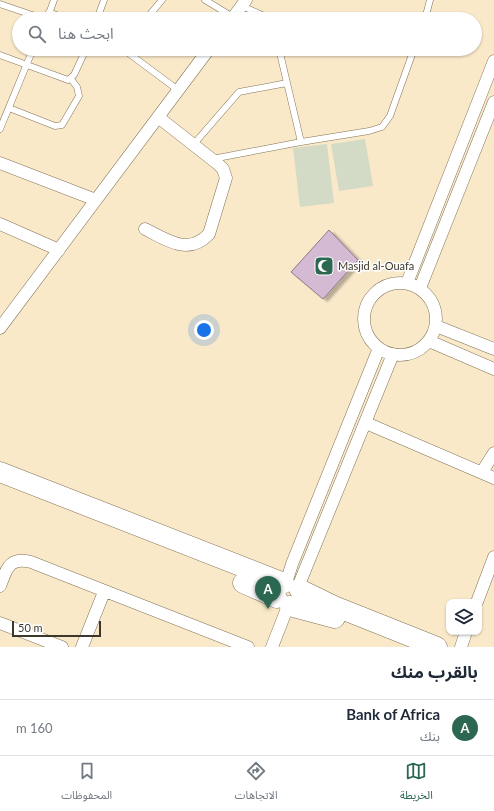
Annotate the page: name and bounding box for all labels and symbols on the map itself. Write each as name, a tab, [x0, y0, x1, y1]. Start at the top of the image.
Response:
mosque icon: Masjid al-Ouafa	[313, 255, 335, 277]
place label: Masjid al-Ouafa	[338, 259, 414, 272]
your location	[194, 320, 214, 340]
pin: A	[255, 576, 281, 609]
scale bar	[12, 619, 101, 638]

